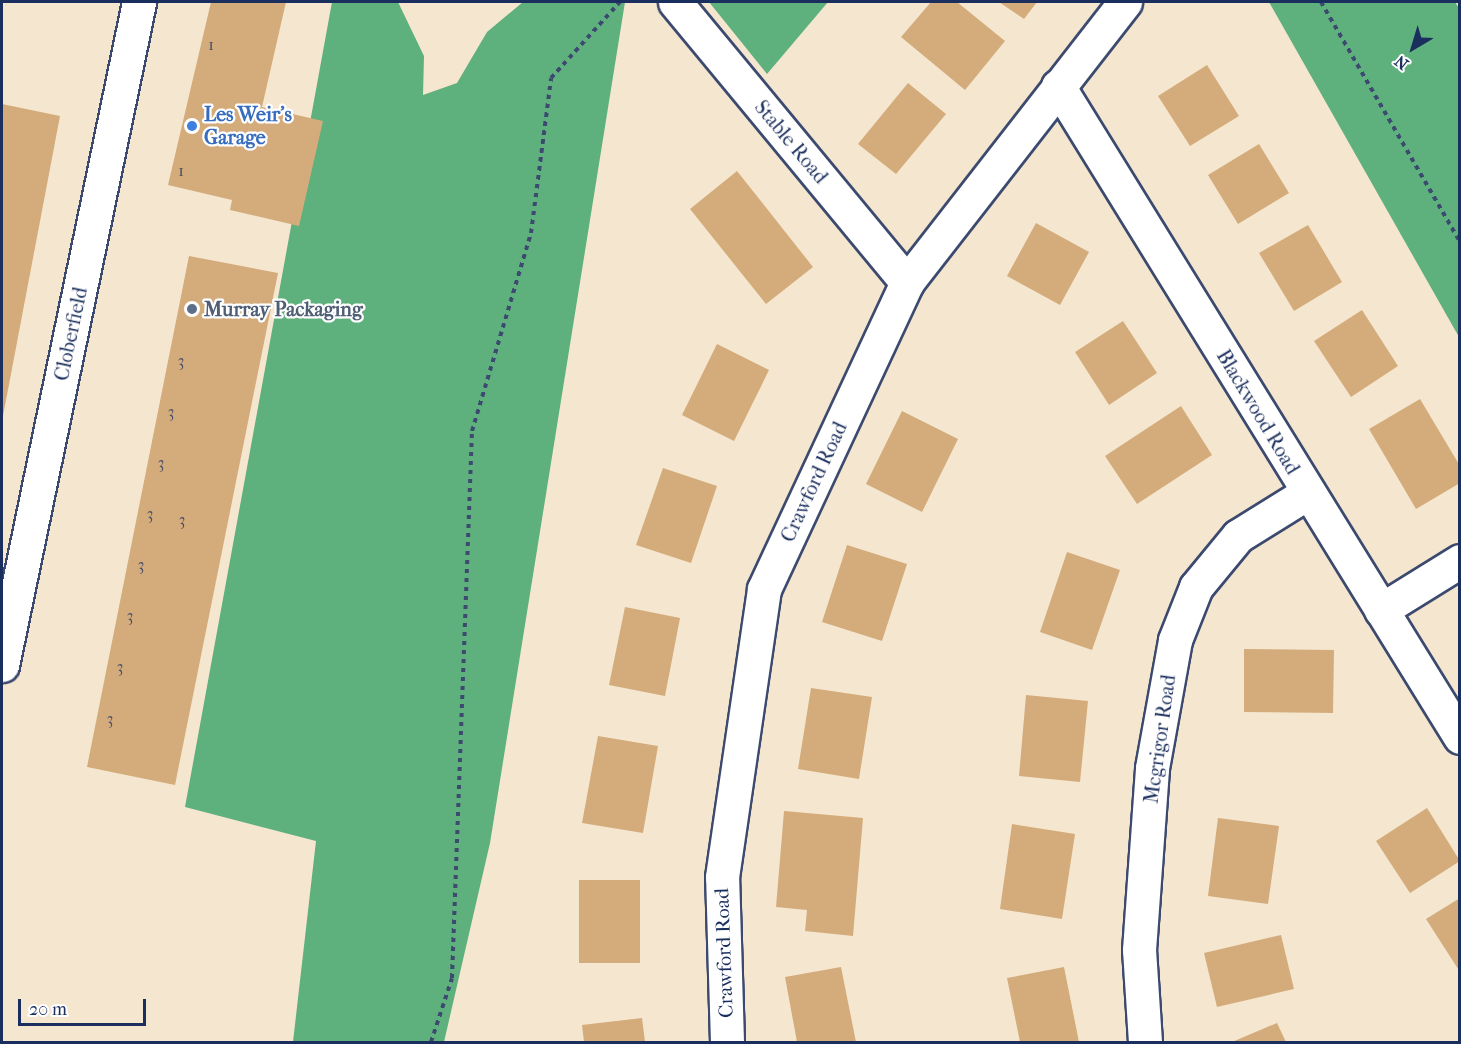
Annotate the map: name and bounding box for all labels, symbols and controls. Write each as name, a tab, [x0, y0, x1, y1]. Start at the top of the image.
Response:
north arrow	[1383, 18, 1443, 78]
house number: 1	[208, 35, 214, 55]
text: N	[1391, 51, 1412, 74]
street label: Stable Road	[749, 96, 833, 188]
place label: Les Weir's Garage	[204, 102, 292, 149]
marker: Les Weir's Garage	[185, 119, 199, 133]
house number: 1	[178, 161, 184, 181]
street label: Cloberfield	[49, 285, 93, 383]
place label: Murray Packaging	[204, 297, 363, 321]
marker: Murray Packaging	[185, 302, 199, 316]
street label: Blackwood Road	[1211, 345, 1305, 479]
house number: 3	[178, 351, 184, 371]
house number: 3	[168, 402, 174, 422]
street label: Crawford Road	[776, 418, 852, 546]
house number: 3	[158, 453, 164, 473]
house number: 3	[147, 504, 153, 524]
house number: 3	[179, 510, 185, 530]
house number: 3	[138, 555, 144, 575]
house number: 3	[127, 606, 133, 626]
house number: 3	[117, 657, 123, 677]
street label: Mcgrigor Road	[1139, 673, 1181, 805]
house number: 3	[107, 709, 113, 729]
street label: Crawford Road	[710, 888, 738, 1018]
scale bar	[21, 987, 148, 1025]
text: 20 m	[29, 999, 67, 1020]

